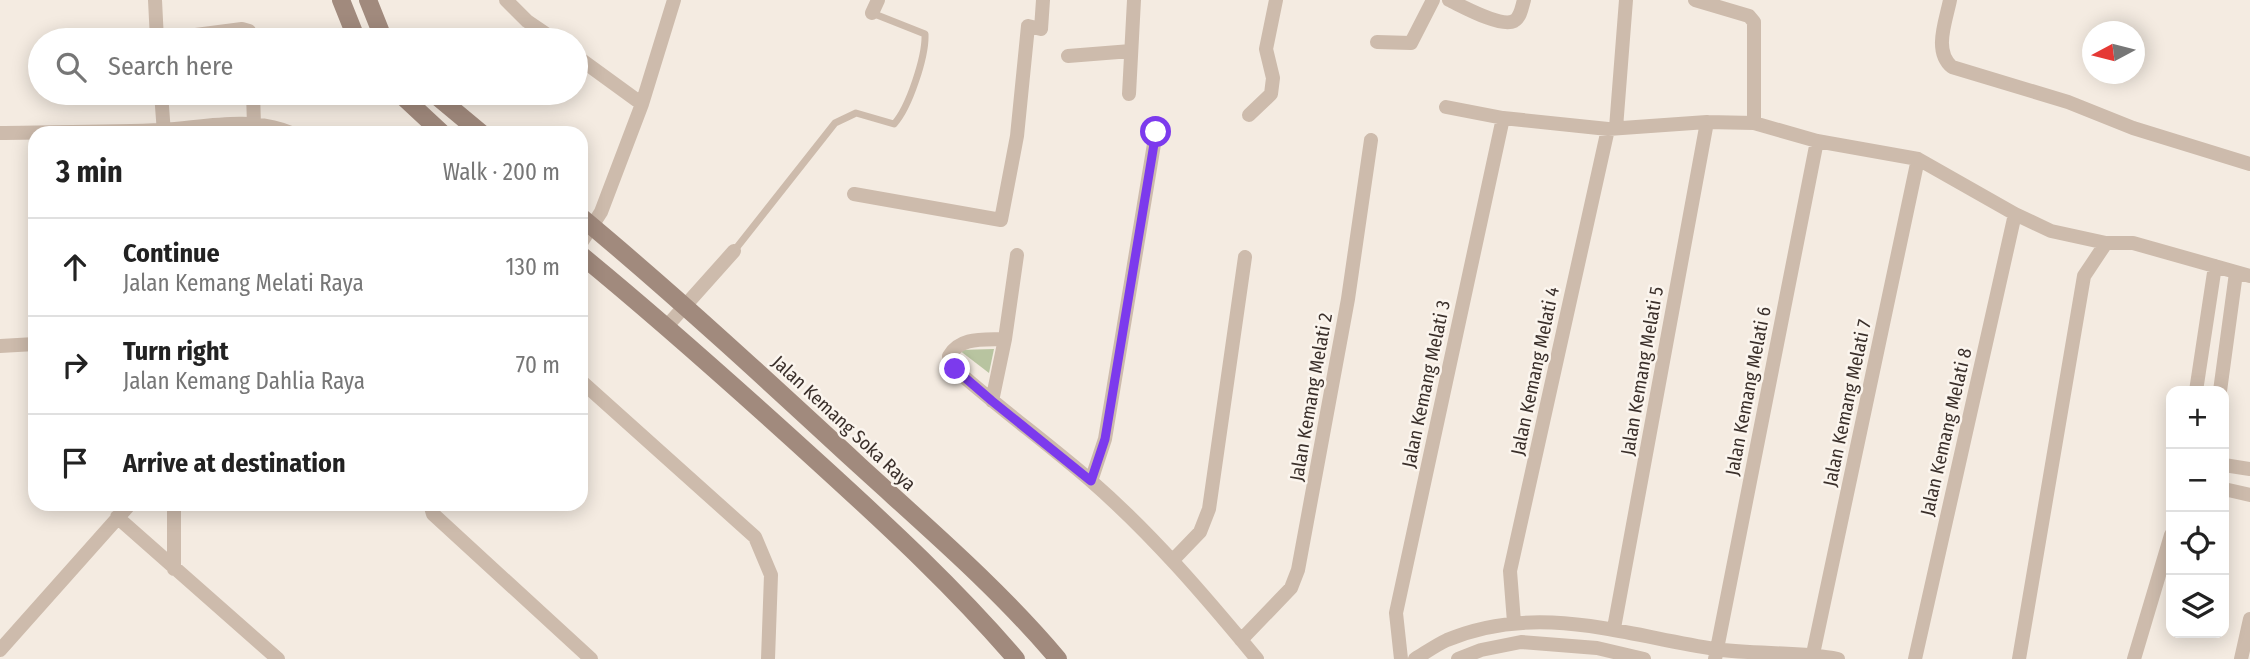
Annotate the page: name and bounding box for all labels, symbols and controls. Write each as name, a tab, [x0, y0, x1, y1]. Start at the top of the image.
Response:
north arrow	[2082, 21, 2145, 84]
search box	[28, 28, 588, 105]
icon: search	[52, 48, 90, 86]
text: Search here	[108, 51, 233, 82]
route start	[1140, 116, 1171, 147]
text: 3 min	[56, 154, 123, 190]
text: Walk · 200 m	[443, 158, 560, 186]
text: Continue	[123, 238, 220, 269]
icon: ahead	[56, 248, 94, 286]
text: 130 m	[506, 253, 560, 281]
text: Jalan Kemang Melati Raya	[123, 269, 364, 297]
street label: Jalan Kemang Melati 4	[1506, 285, 1564, 457]
street label: Jalan Kemang Melati 5	[1616, 285, 1668, 457]
street label: Jalan Kemang Melati 3	[1397, 298, 1455, 470]
street label: Jalan Kemang Melati 6	[1720, 305, 1776, 477]
street label: Jalan Kemang Melati 2	[1285, 311, 1337, 483]
street label: Jalan Kemang Melati 7	[1818, 317, 1876, 488]
text: Turn right	[123, 336, 229, 367]
icon: right	[56, 346, 94, 384]
street label: Jalan Kemang Melati 8	[1915, 346, 1977, 518]
street label: Jalan Kemang Soka Raya	[767, 350, 921, 496]
text: 70 m	[516, 351, 560, 379]
route end	[939, 353, 970, 384]
text: Jalan Kemang Dahlia Raya	[123, 367, 365, 395]
map controls	[2166, 386, 2229, 638]
button: +	[2166, 386, 2229, 449]
icon: arrive	[56, 444, 94, 482]
text: Arrive at destination	[123, 448, 346, 479]
button: −	[2166, 449, 2229, 512]
button: locate	[2166, 512, 2229, 575]
button: layers	[2166, 575, 2229, 638]

